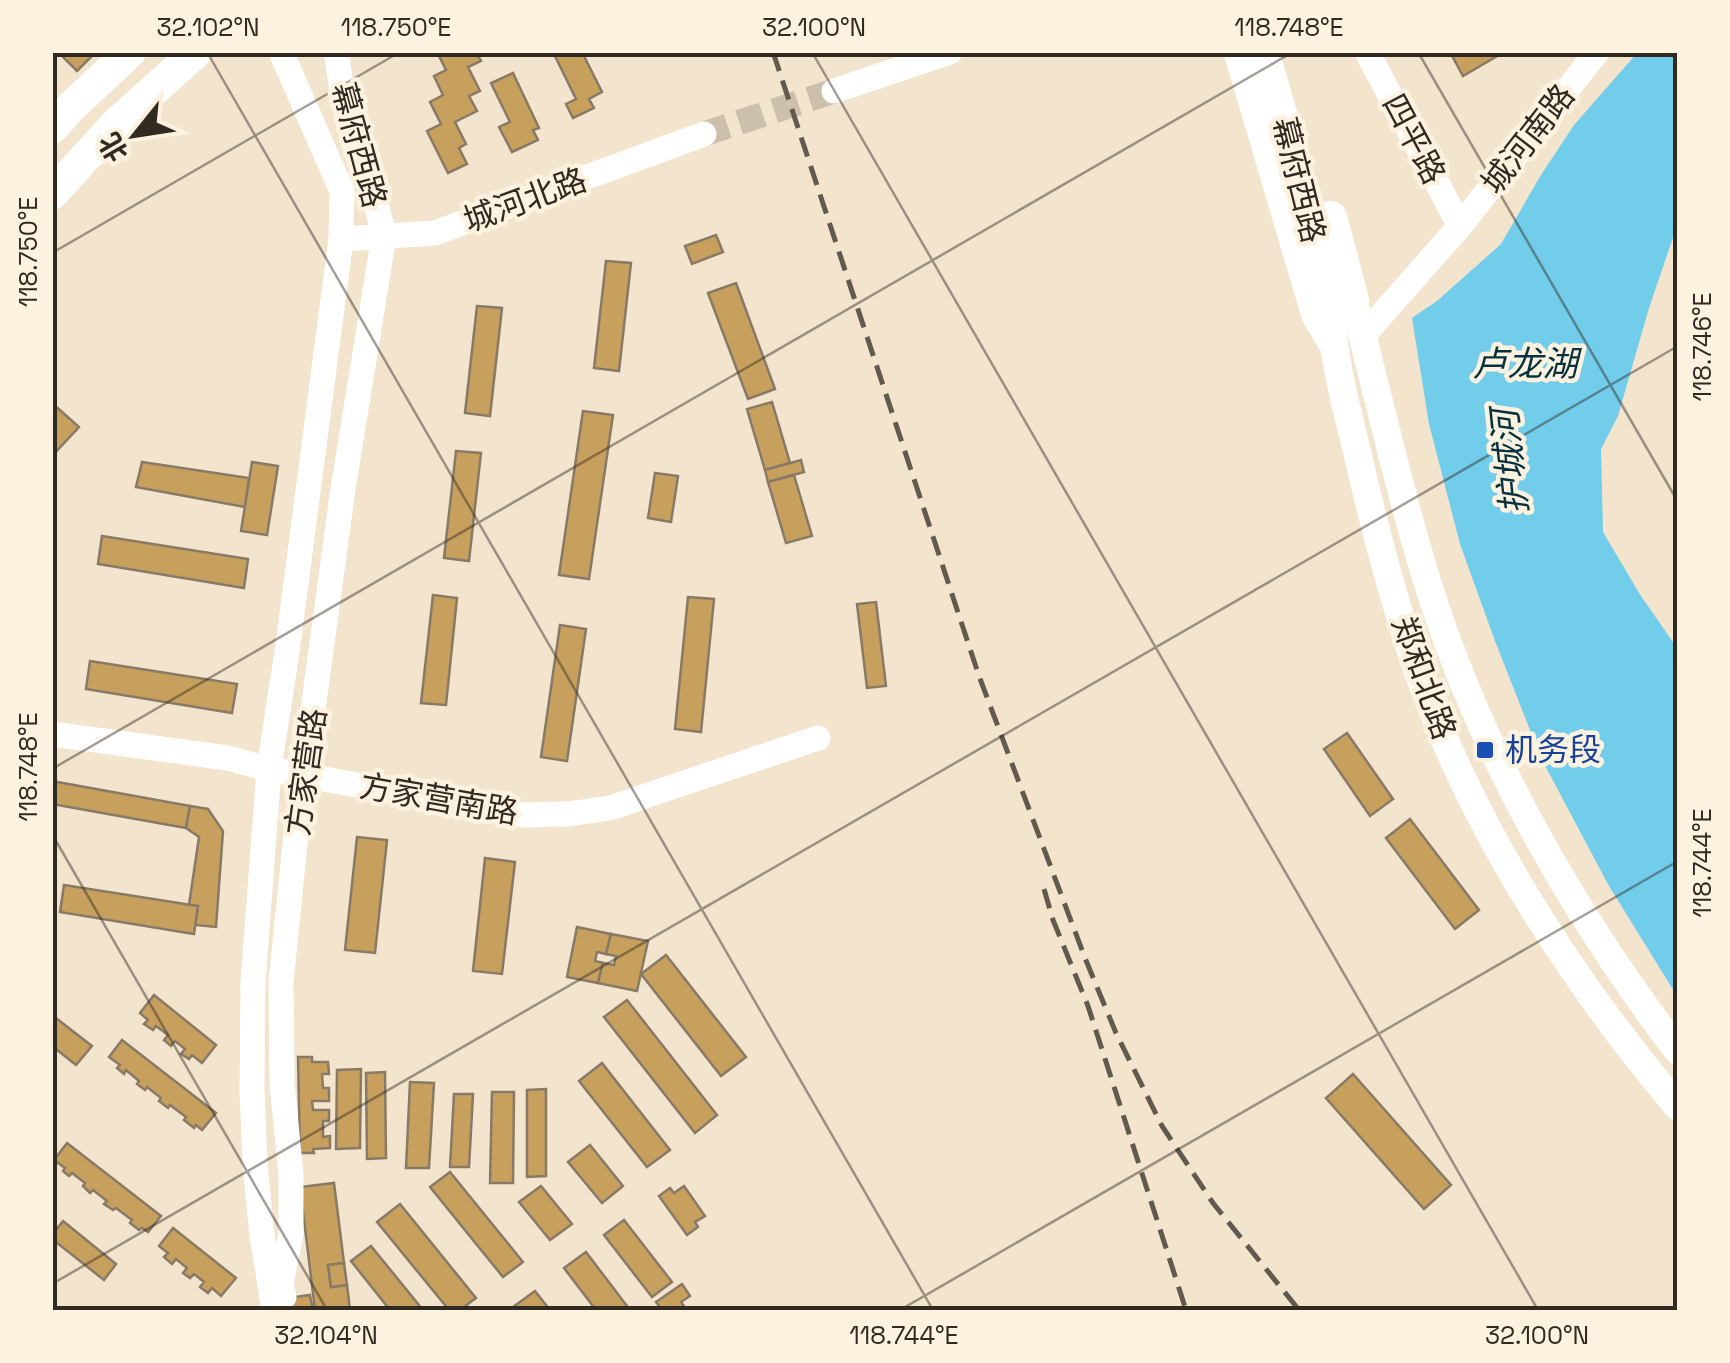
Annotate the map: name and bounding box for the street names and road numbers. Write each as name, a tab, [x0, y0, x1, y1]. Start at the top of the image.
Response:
street label: 城河南路	[1473, 76, 1583, 202]
street label: 幕府西路	[323, 78, 395, 212]
street label: 四平路	[1374, 87, 1454, 191]
street label: 幕府西路	[1264, 113, 1334, 247]
street label: 城河北路	[458, 159, 592, 241]
street label: 郑和北路	[1383, 611, 1465, 745]
street label: 方家营路	[277, 706, 335, 838]
street label: 方家营南路	[357, 765, 521, 833]

